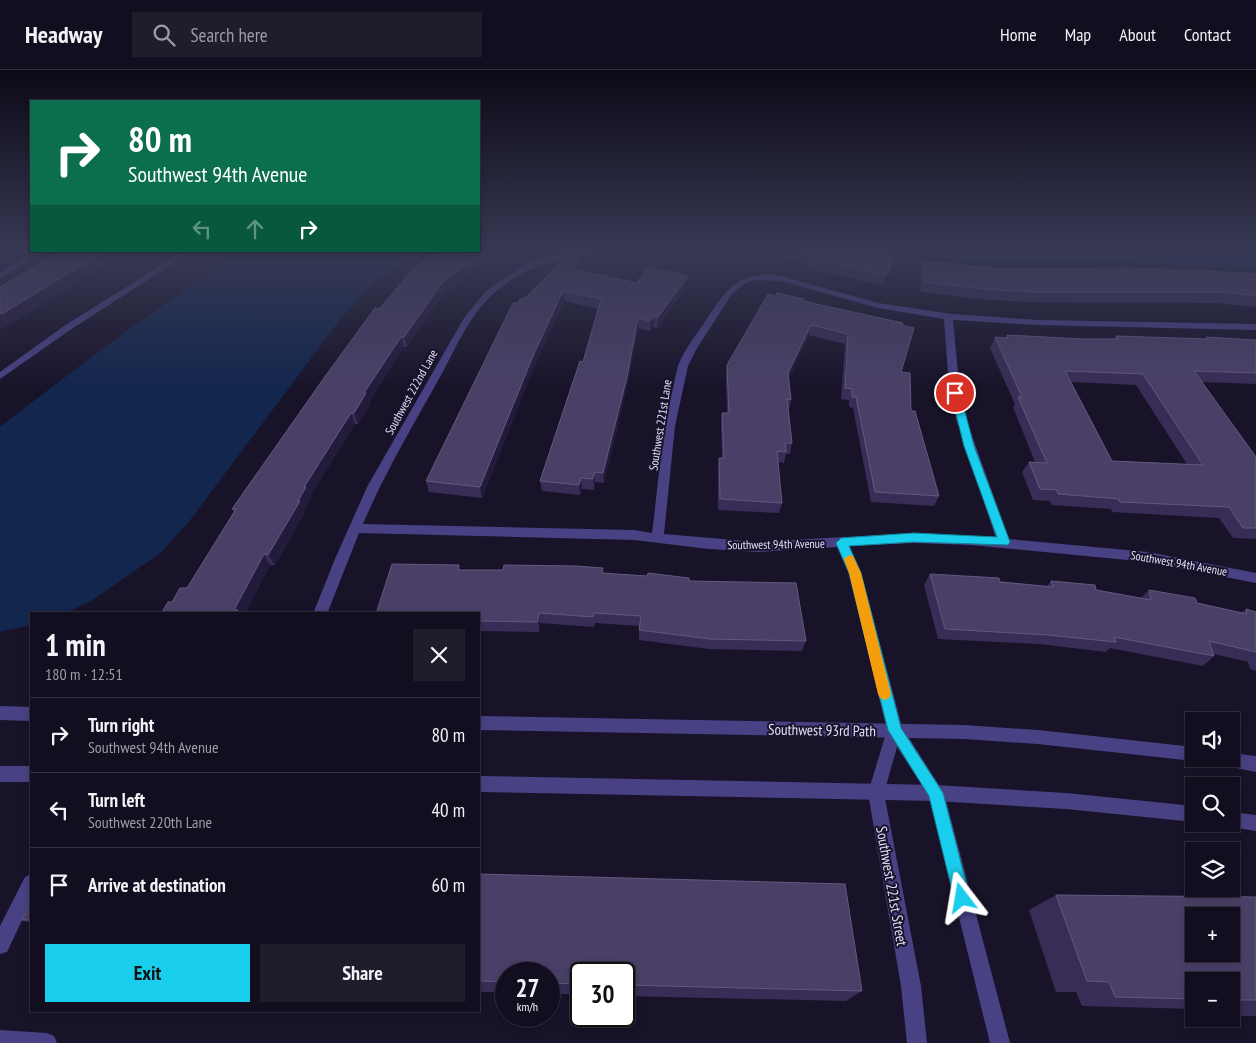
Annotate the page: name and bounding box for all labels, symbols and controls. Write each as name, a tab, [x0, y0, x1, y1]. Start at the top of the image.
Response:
search box	[132, 12, 482, 57]
text: Headway	[25, 19, 102, 50]
icon: search	[150, 21, 178, 49]
text: Search here	[190, 23, 268, 47]
text: Home	[1000, 23, 1037, 46]
text: Map	[1065, 23, 1091, 46]
text: About	[1119, 23, 1156, 46]
text: Contact	[1184, 23, 1231, 46]
text: 80 m	[128, 116, 192, 162]
icon: right	[45, 120, 110, 185]
text: Southwest 94th Avenue	[128, 160, 307, 188]
icon: left	[188, 215, 216, 243]
icon: ahead	[241, 215, 269, 243]
icon: right	[294, 215, 322, 243]
street label: Southwest 222nd Lane	[381, 347, 441, 437]
pin	[934, 372, 976, 414]
street label: Southwest 221st Lane	[645, 378, 675, 472]
icon: arrive	[941, 379, 969, 407]
street label: Southwest 94th Avenue	[727, 536, 825, 552]
street label: Southwest 94th Avenue	[1129, 547, 1229, 579]
text: 1 min	[45, 625, 106, 664]
button: close	[413, 629, 465, 681]
text: 180 m · 12:51	[45, 664, 123, 684]
map controls	[1185, 712, 1240, 1027]
button: sound	[1185, 712, 1240, 767]
text: Turn right	[88, 713, 154, 737]
street label: Southwest 93rd Path	[768, 720, 876, 740]
icon: right	[45, 721, 73, 749]
text: 80 m	[432, 723, 465, 747]
text: Southwest 94th Avenue	[88, 737, 219, 757]
button: search	[1185, 777, 1240, 832]
text: Turn left	[88, 788, 145, 812]
icon: left	[45, 796, 73, 824]
text: 40 m	[432, 798, 465, 822]
text: Southwest 220th Lane	[88, 812, 212, 832]
street label: Southwest 221st Street	[872, 825, 912, 947]
button: layers	[1185, 842, 1240, 897]
icon: arrive	[45, 871, 73, 899]
position arrow	[935, 871, 987, 923]
text: Arrive at destination	[88, 873, 226, 897]
text: 60 m	[432, 873, 465, 897]
button: +	[1185, 907, 1240, 962]
button: Exit	[45, 944, 250, 1002]
button: Share	[260, 944, 465, 1002]
speed limit sign: 30	[570, 962, 635, 1027]
text: 27	[516, 972, 539, 1004]
button: −	[1185, 972, 1240, 1027]
text: km/h	[517, 999, 538, 1014]

